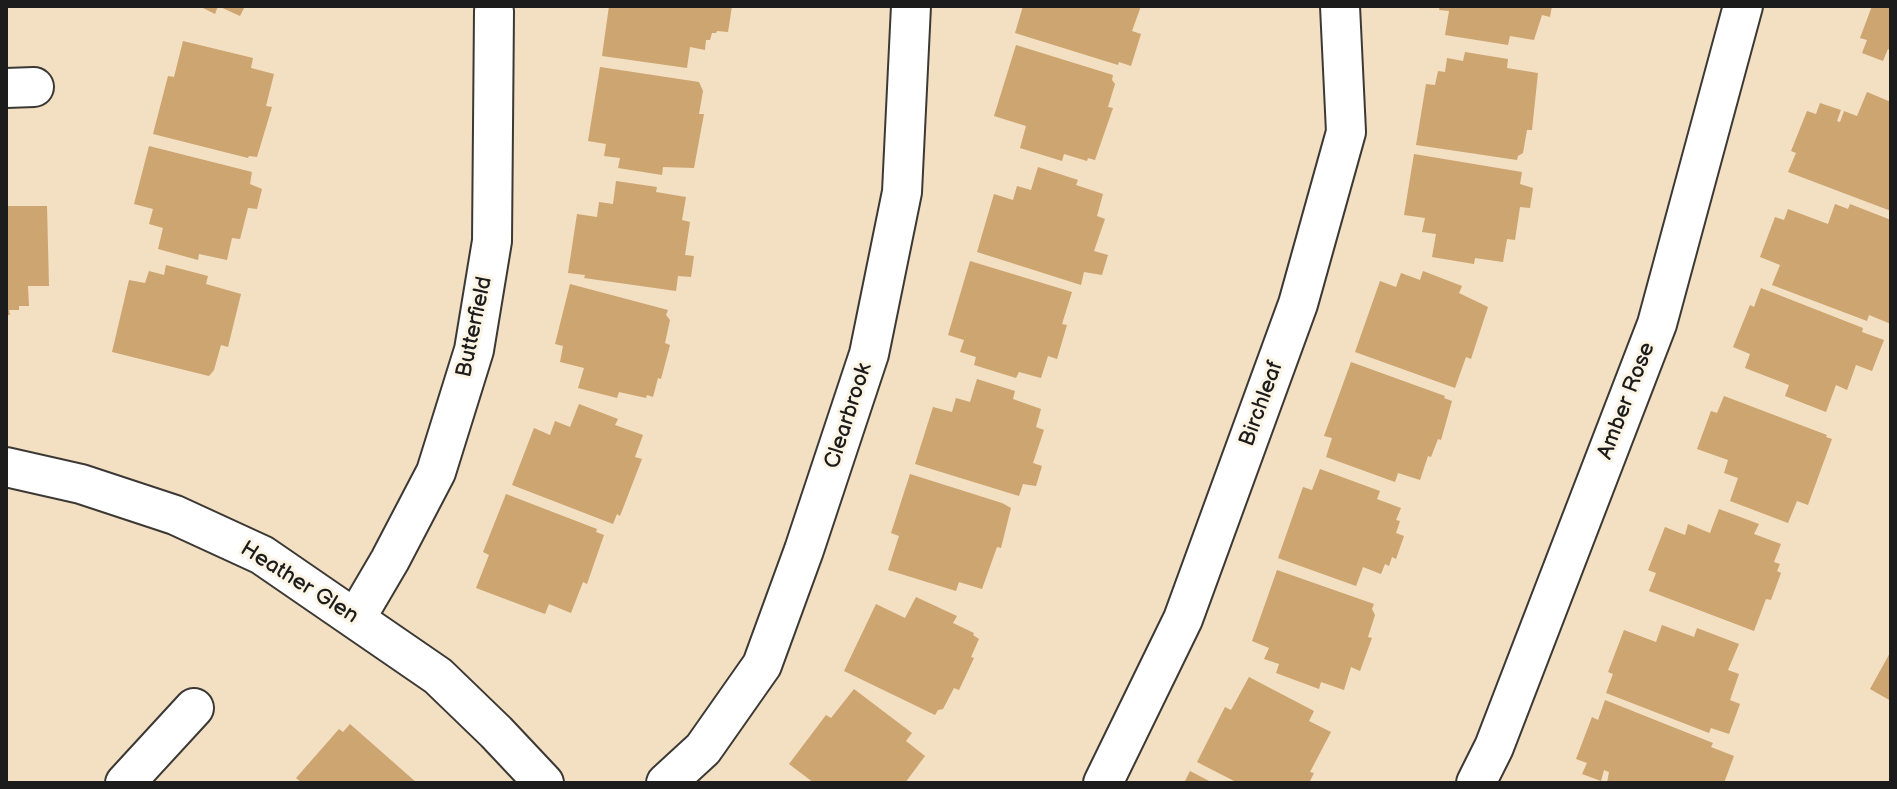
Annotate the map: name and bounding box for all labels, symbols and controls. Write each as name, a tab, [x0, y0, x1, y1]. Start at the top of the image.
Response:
street label: Butterfield	[451, 274, 499, 380]
street label: Amber Rose	[1593, 339, 1661, 463]
street label: Birchleaf	[1234, 358, 1290, 450]
street label: Clearbrook	[820, 360, 878, 472]
street label: Heather Glen	[235, 536, 363, 630]

